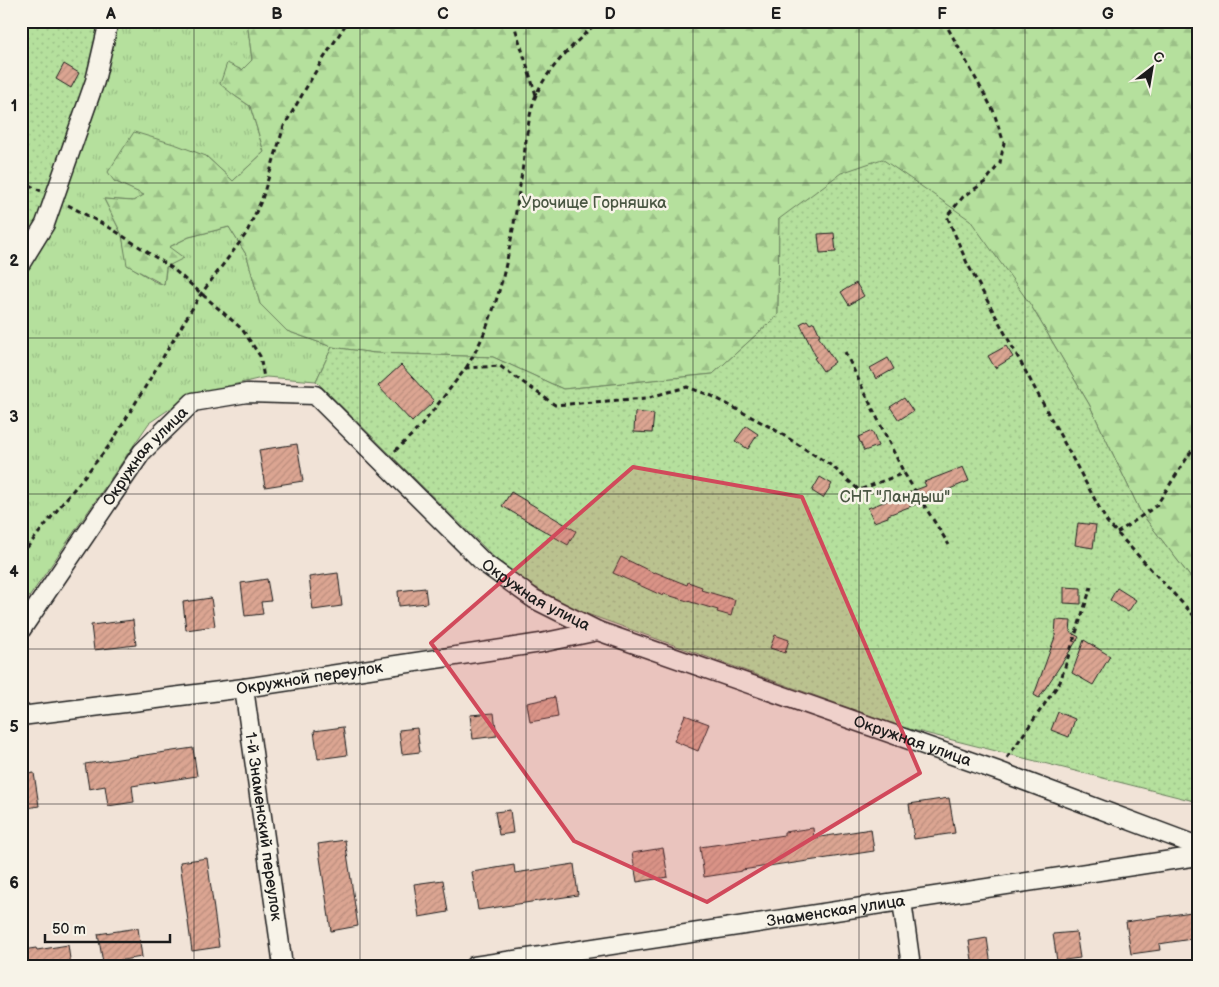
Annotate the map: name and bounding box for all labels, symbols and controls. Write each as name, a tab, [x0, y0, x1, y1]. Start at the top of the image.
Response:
text: A	[105, 5, 116, 24]
text: B	[271, 5, 283, 24]
text: C	[437, 5, 449, 24]
text: D	[604, 5, 616, 24]
text: E	[771, 5, 781, 24]
text: F	[937, 5, 947, 24]
text: G	[1102, 5, 1114, 24]
north arrow	[1126, 42, 1176, 92]
text: С	[1150, 47, 1167, 67]
text: 1	[11, 97, 17, 116]
park label: Урочище Горняшка	[521, 194, 667, 213]
text: 2	[9, 252, 19, 271]
street label: Окружная улица	[99, 402, 192, 509]
text: 3	[9, 408, 19, 427]
park label: СНТ "Ландыш"	[840, 488, 950, 507]
street label: Окружная улица	[478, 555, 594, 635]
text: 4	[9, 563, 19, 582]
street label: Окружной переулок	[235, 658, 385, 698]
street label: Окружная улица	[851, 712, 974, 771]
text: 5	[9, 718, 19, 737]
street label: 1-й Знаменский переулок	[241, 731, 286, 923]
text: 6	[9, 874, 19, 893]
street label: Знаменская улица	[765, 891, 907, 931]
scale bar	[45, 912, 170, 944]
text: 50 m	[52, 920, 86, 939]

